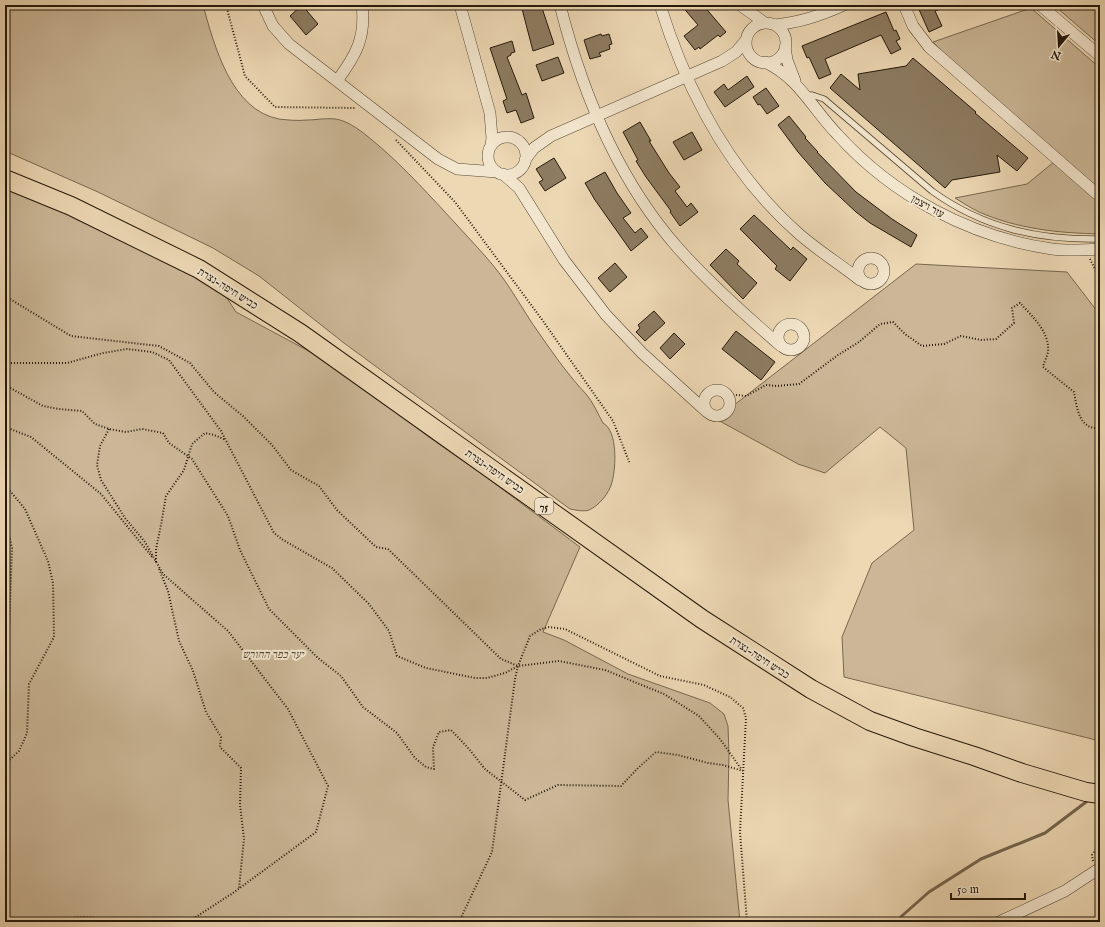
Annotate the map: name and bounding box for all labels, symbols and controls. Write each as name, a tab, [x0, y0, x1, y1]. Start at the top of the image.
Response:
north arrow	[1039, 26, 1079, 66]
text: N	[1049, 46, 1064, 63]
street label: עזר ויצמן	[909, 192, 946, 222]
street label: כביש חיפה-נצרת	[195, 265, 260, 313]
street label: כביש חיפה-נצרת	[462, 446, 527, 497]
road number: 75	[535, 498, 553, 514]
street label: כביש חיפה-נצרת	[727, 633, 792, 682]
park label: יער כפר החורש	[243, 648, 304, 662]
scale bar	[951, 875, 1025, 901]
text: 50 m	[957, 882, 979, 897]

